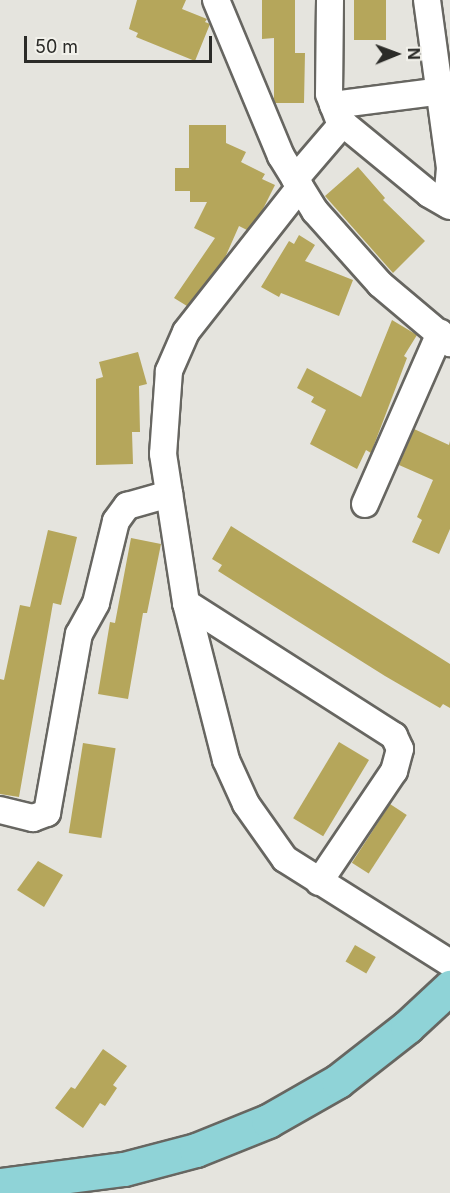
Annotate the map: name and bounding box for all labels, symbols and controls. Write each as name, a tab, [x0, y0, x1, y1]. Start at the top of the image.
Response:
scale bar	[27, 24, 214, 62]
north arrow	[366, 24, 426, 84]
text: 50 m	[35, 36, 78, 57]
text: N	[404, 47, 424, 60]

